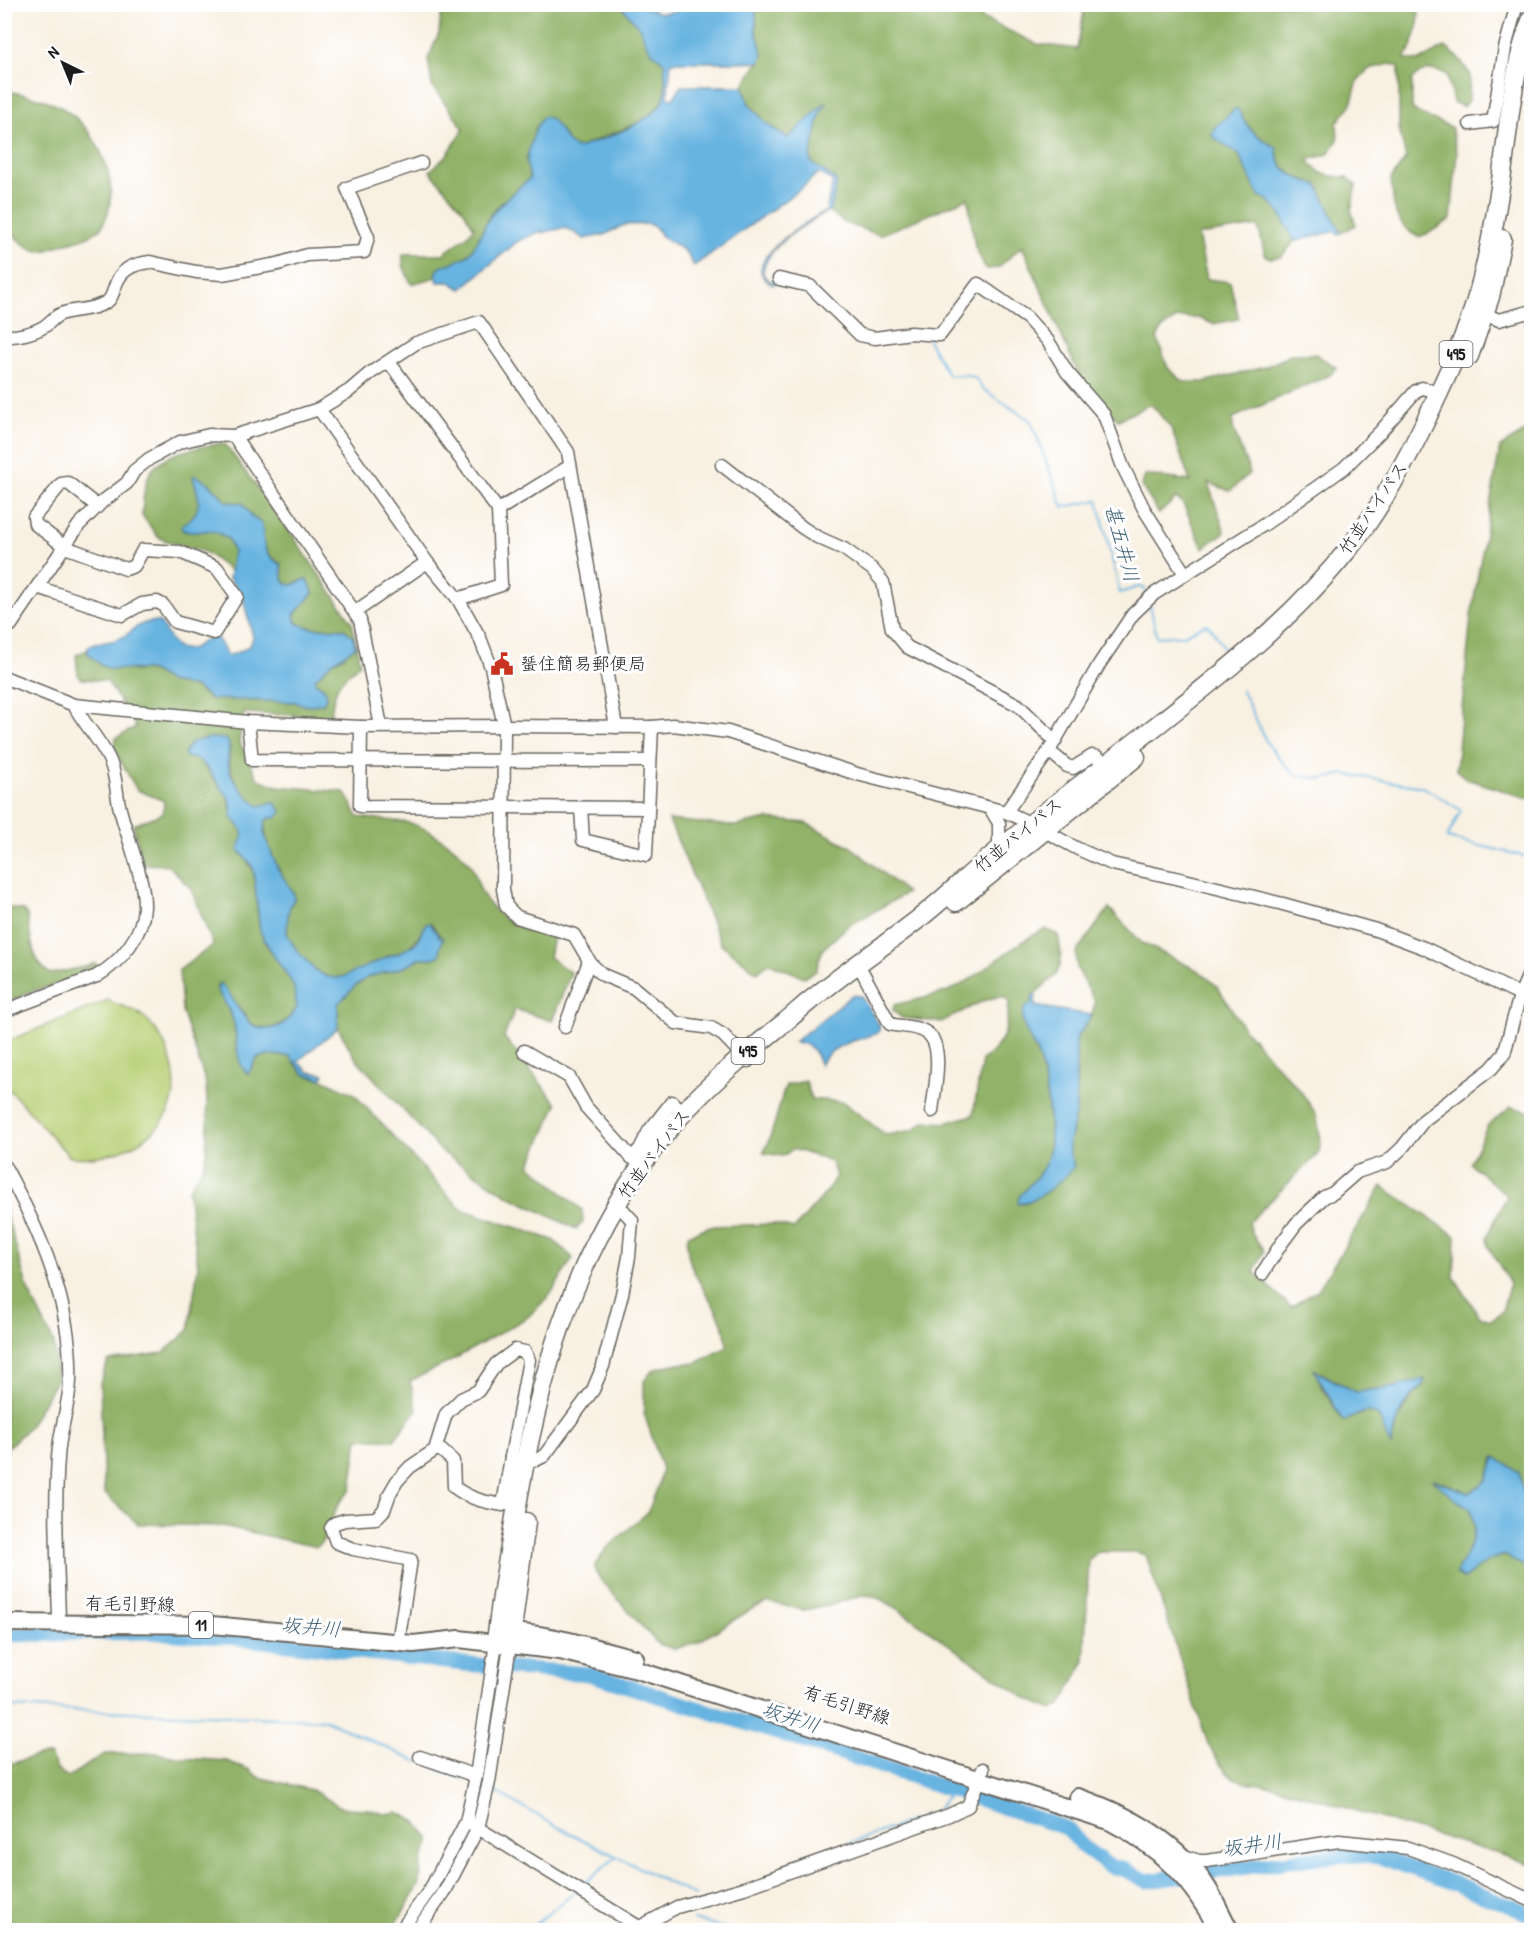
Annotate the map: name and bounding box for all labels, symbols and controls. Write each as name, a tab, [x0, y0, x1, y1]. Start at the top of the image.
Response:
north arrow	[33, 33, 93, 93]
text: N	[42, 41, 64, 63]
road number: 495	[1440, 341, 1472, 367]
street label: 竹並バイパス	[1332, 456, 1413, 559]
water label: 甚五井川	[1099, 501, 1146, 585]
public building icon: 蜑住簡易郵便局	[489, 651, 515, 677]
place label: 蜑住簡易郵便局	[520, 651, 646, 676]
street label: 竹並バイパス	[968, 791, 1067, 878]
road number: 495	[732, 1038, 764, 1064]
street label: 竹並バイパス	[611, 1103, 696, 1204]
street label: 有毛引野線	[85, 1590, 175, 1617]
water label: 坂井川	[280, 1610, 342, 1643]
road number: 11	[189, 1612, 213, 1638]
street label: 有毛引野線	[800, 1679, 894, 1730]
water label: 坂井川	[758, 1694, 824, 1739]
water label: 坂井川	[1220, 1827, 1284, 1862]

